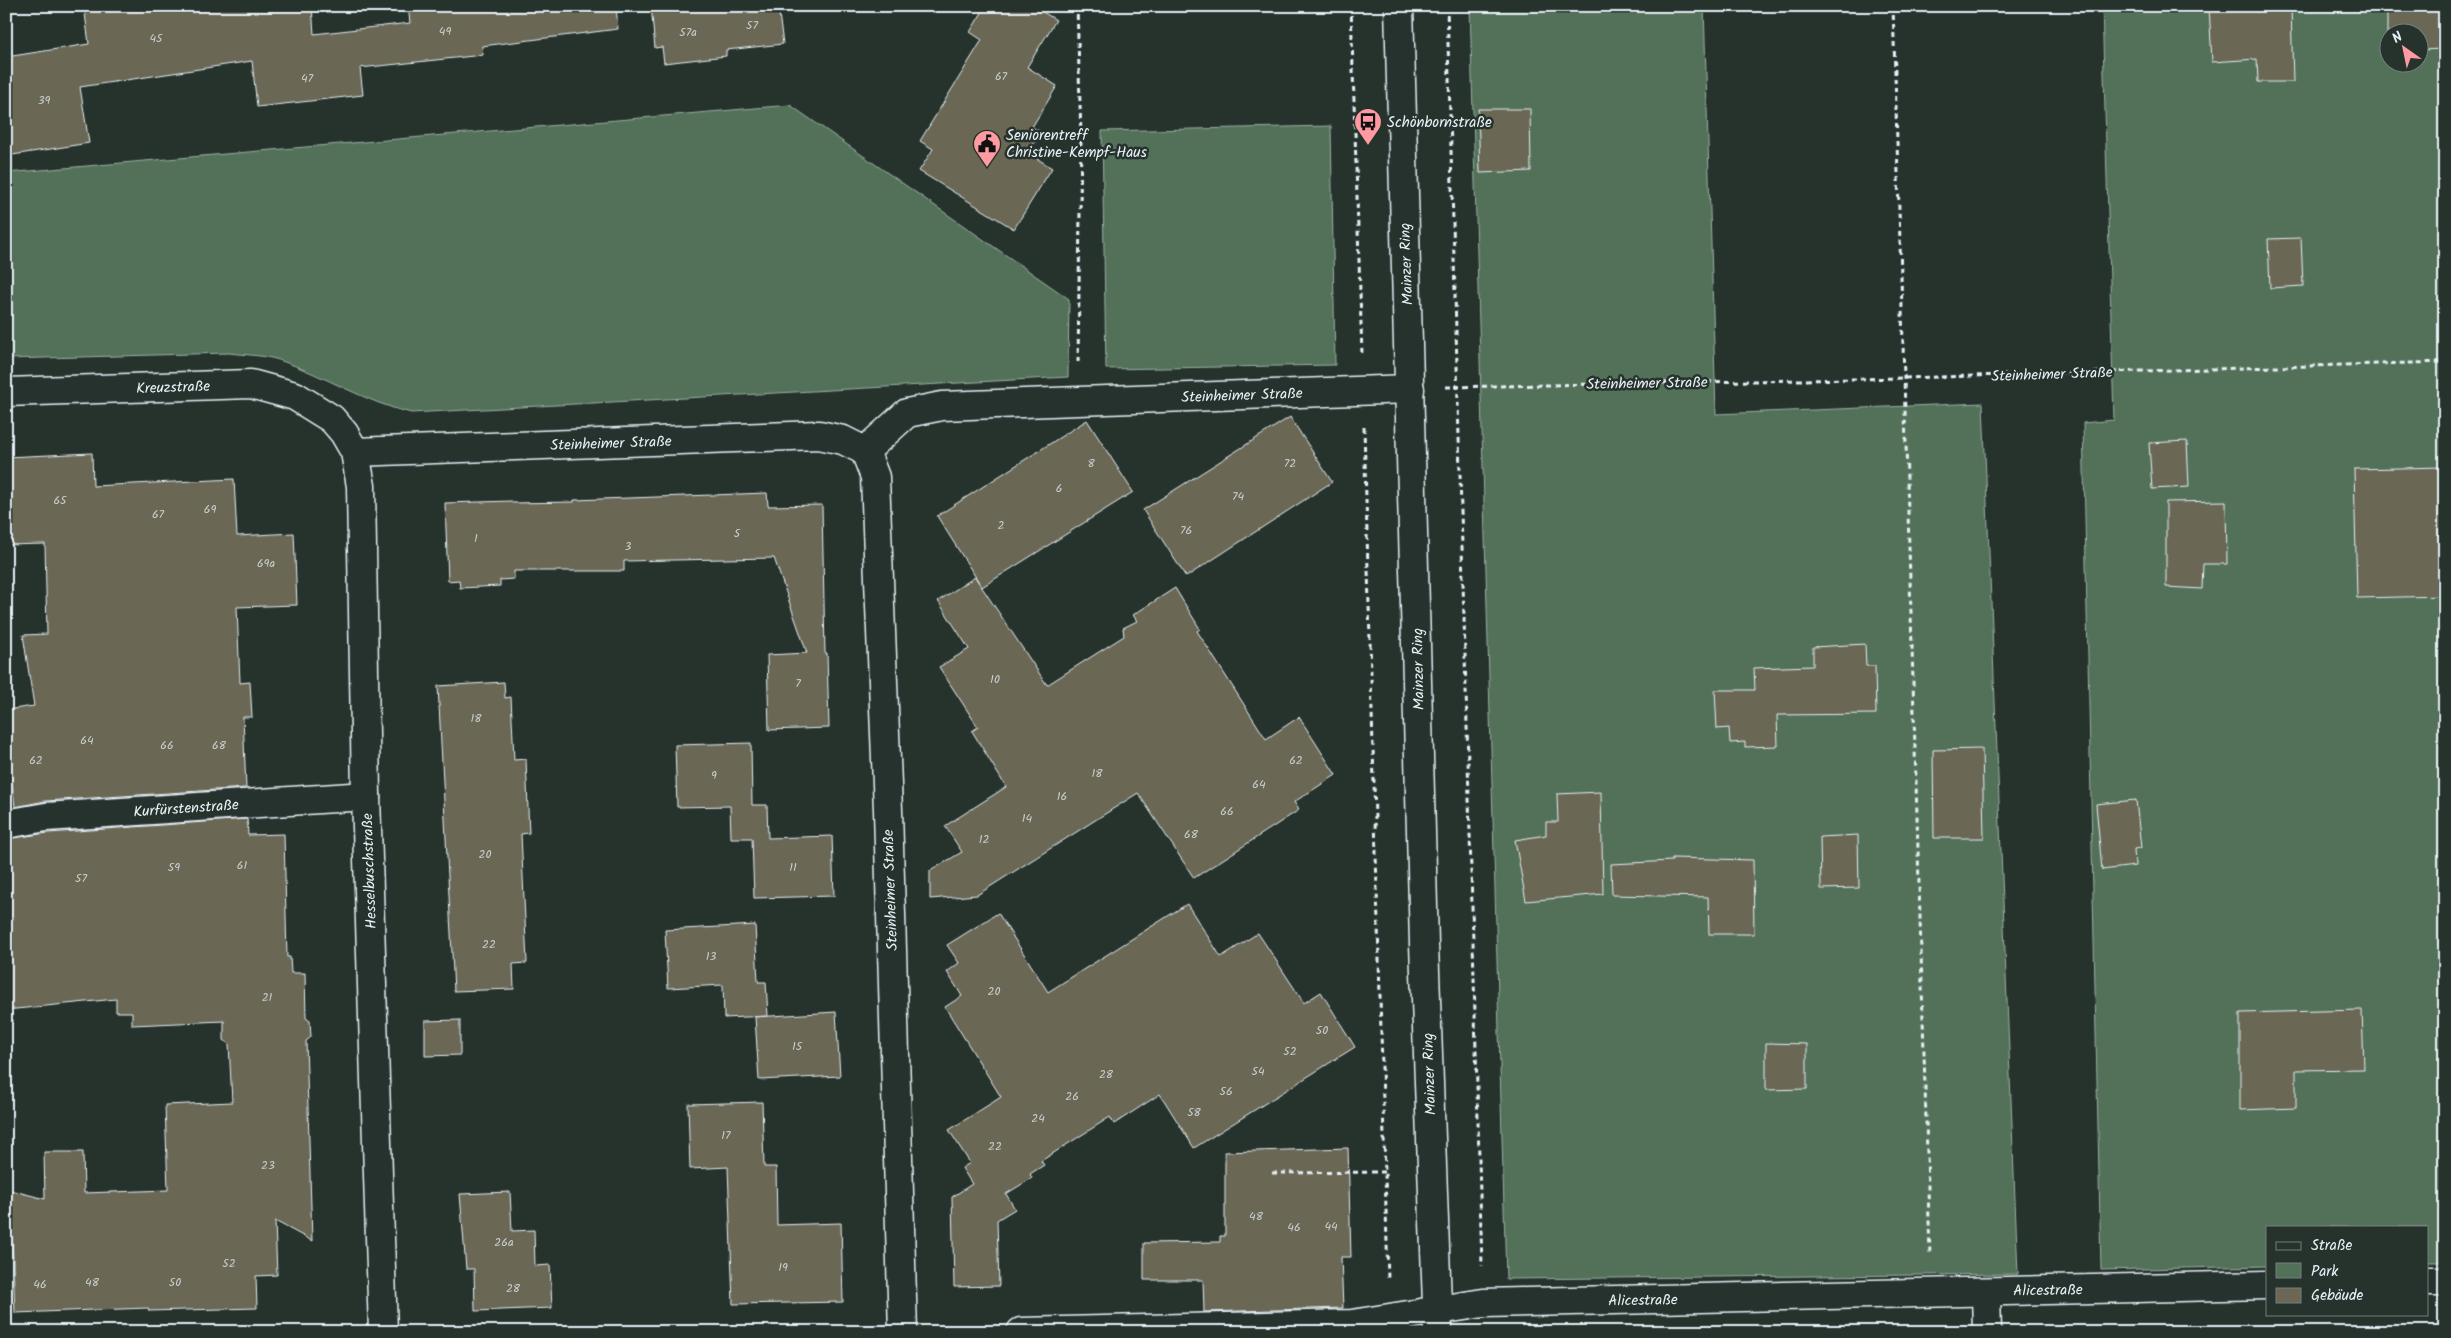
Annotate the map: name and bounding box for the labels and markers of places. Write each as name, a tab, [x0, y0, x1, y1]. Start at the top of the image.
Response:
bus stop icon: Schönbornstraße	[1353, 107, 1383, 146]
place label: Schönbornstraße	[1387, 111, 1492, 135]
place label: Seniorentreff Christine-Kempf-Haus	[1006, 124, 1148, 165]
public building icon: Seniorentreff Christine-Kempf-Haus	[972, 129, 1002, 168]

